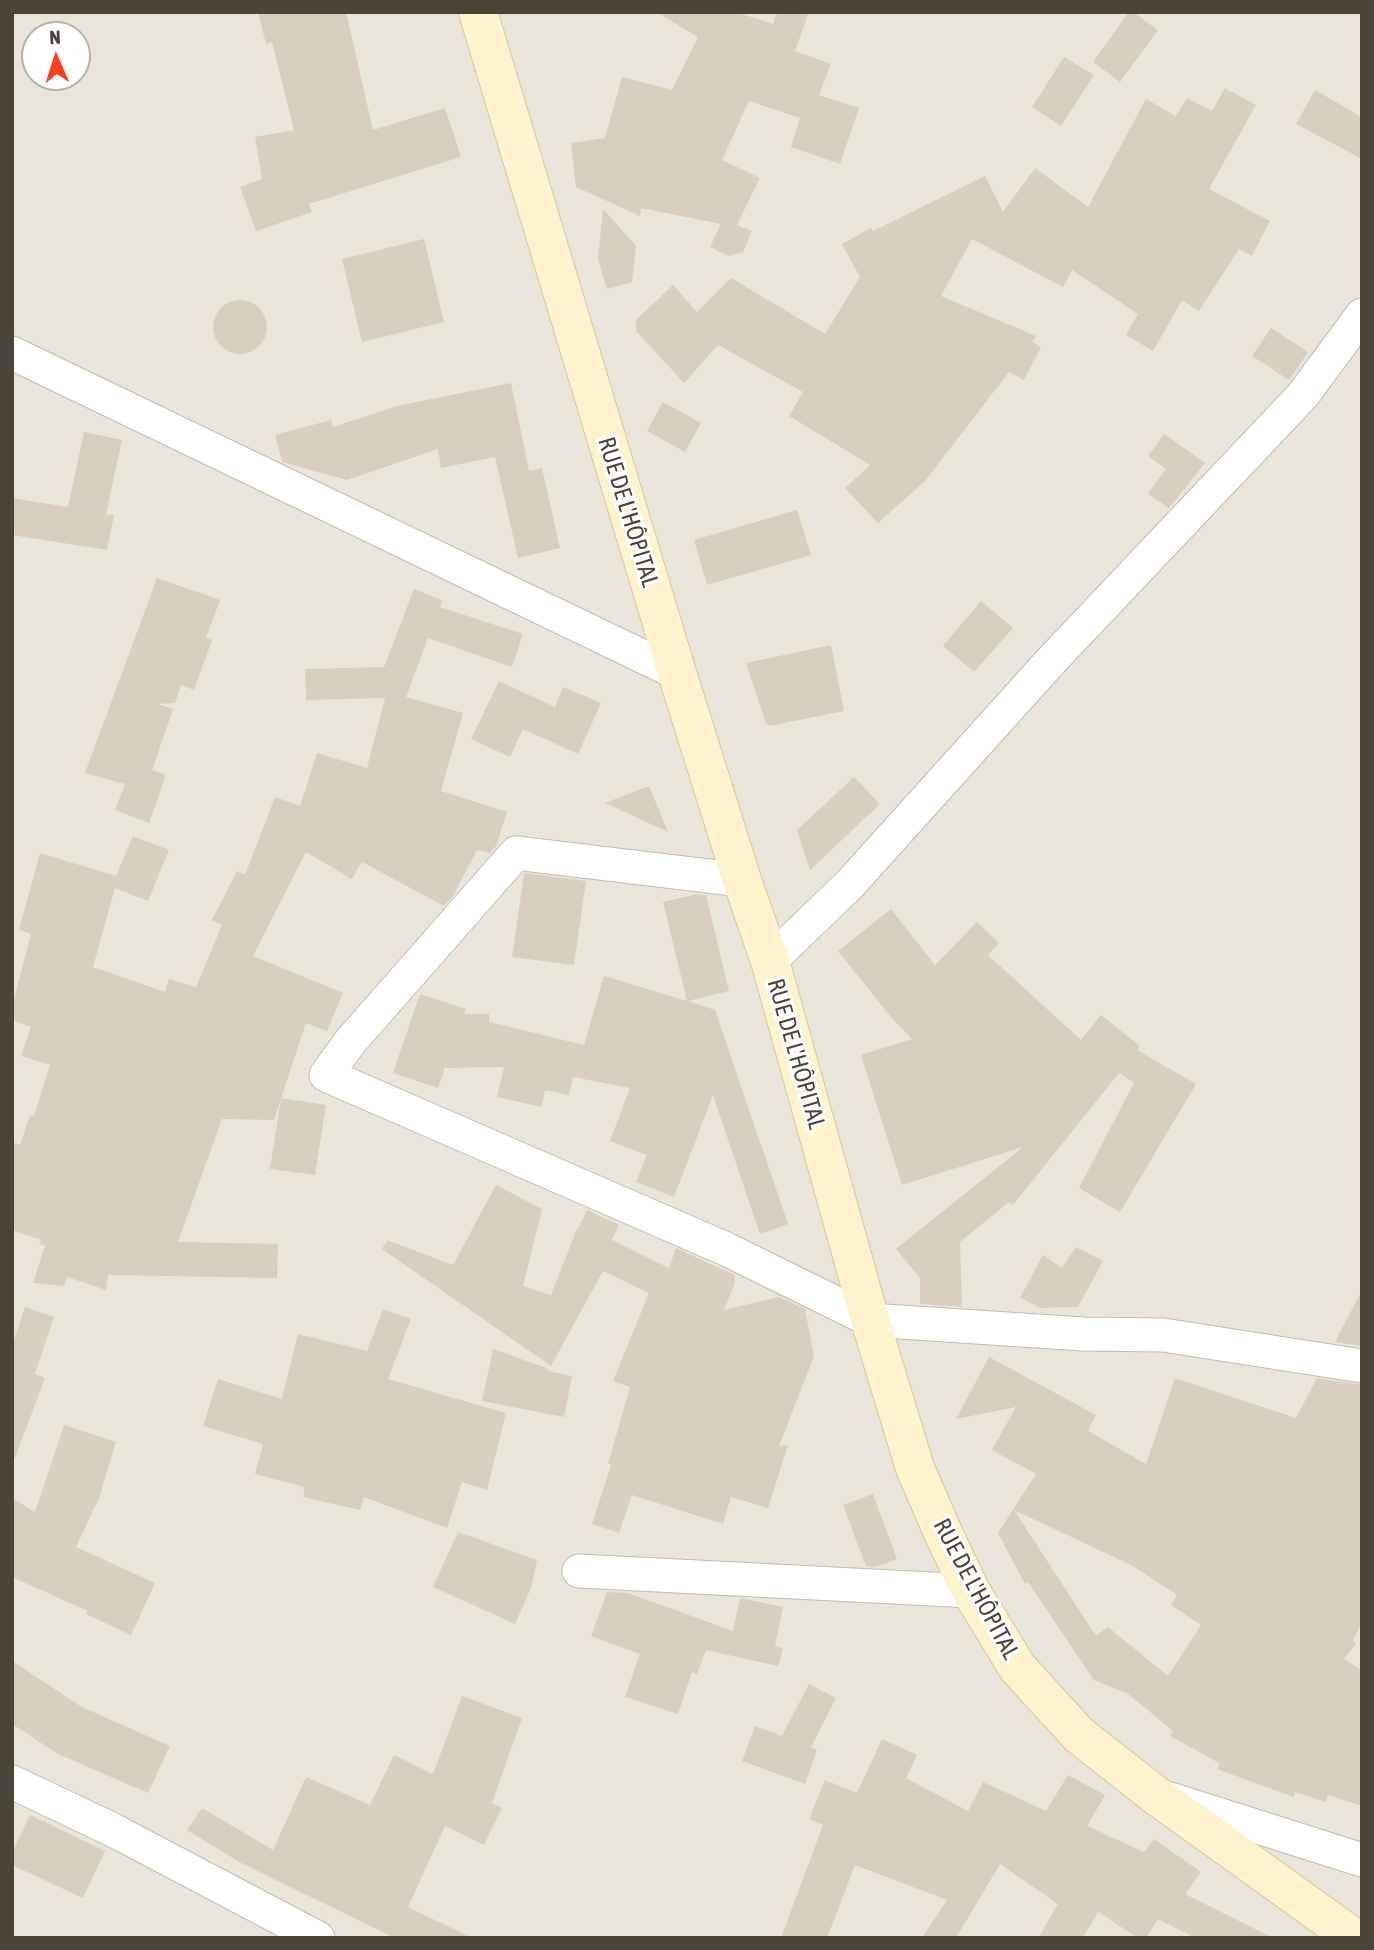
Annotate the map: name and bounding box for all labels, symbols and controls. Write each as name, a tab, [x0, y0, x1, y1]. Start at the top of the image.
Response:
north arrow	[21, 21, 91, 91]
text: N	[49, 26, 61, 48]
street label: RUE DE L'HÔPITAL	[592, 434, 664, 590]
street label: RUE DE L'HÔPITAL	[761, 975, 831, 1133]
street label: RUE DE L'HÔPITAL	[927, 1514, 1025, 1664]

